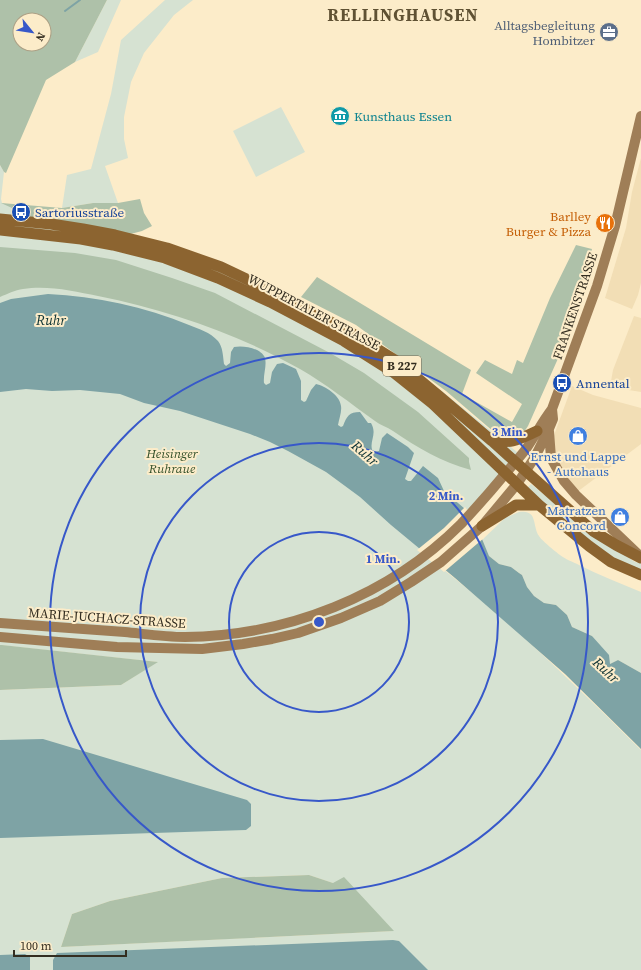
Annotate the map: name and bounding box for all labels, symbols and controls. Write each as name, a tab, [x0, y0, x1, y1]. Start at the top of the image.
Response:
district label: RELLINGHAUSEN	[327, 3, 479, 27]
north arrow	[12, 12, 52, 52]
place label: Alltagsbegleitung Hombitzer	[494, 17, 595, 49]
office icon: Alltagsbegleitung Hombitzer	[598, 21, 620, 43]
text: N	[32, 30, 49, 44]
museum icon: Kunsthaus Essen	[329, 105, 351, 127]
place label: Kunsthaus Essen	[354, 108, 452, 125]
bus stop icon: Sartoriusstraße	[10, 201, 32, 223]
place label: Sartoriusstraße	[35, 204, 124, 221]
place label: Barlley Burger & Pizza	[506, 208, 591, 240]
restaurant icon: Barlley Burger & Pizza	[594, 212, 616, 234]
street label: FRANKENSTRASSE	[549, 250, 601, 362]
street label: WUPPERTALER STRASSE	[245, 270, 383, 354]
water label: Ruhr	[35, 310, 66, 330]
road number: B 227	[383, 356, 421, 376]
bus stop icon: Annental	[551, 372, 573, 394]
place label: Annental	[576, 375, 630, 392]
text: 3 Min.	[492, 424, 526, 440]
shop icon: Ernst und Lappe - Autohaus	[567, 425, 589, 447]
water label: Ruhr	[346, 435, 383, 471]
park label: Heisinger Ruhraue	[145, 445, 198, 477]
place label: Ernst und Lappe - Autohaus	[530, 448, 626, 480]
text: 2 Min.	[429, 488, 463, 504]
place label: Matratzen Concord	[547, 502, 607, 534]
shop icon: Matratzen Concord	[609, 506, 631, 528]
text: 1 Min.	[366, 551, 400, 567]
street label: MARIE-JUCHACZ-STRASSE	[28, 604, 186, 632]
centre of rings	[312, 615, 326, 629]
water label: Ruhr	[588, 652, 624, 688]
scale bar	[14, 932, 126, 958]
text: 100 m	[20, 938, 52, 954]

